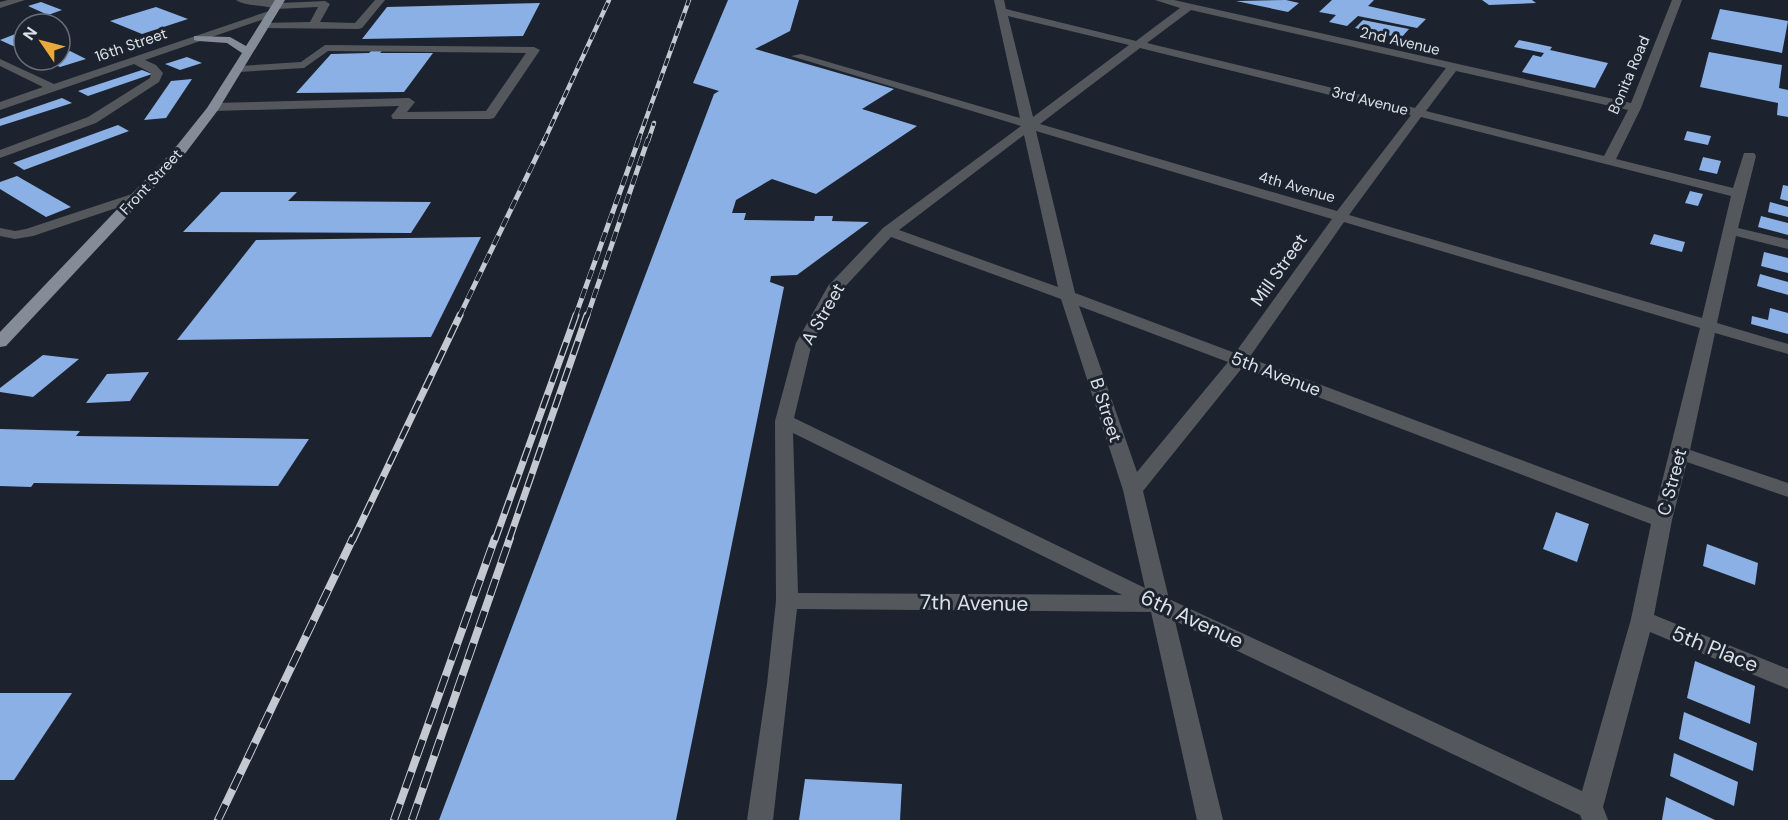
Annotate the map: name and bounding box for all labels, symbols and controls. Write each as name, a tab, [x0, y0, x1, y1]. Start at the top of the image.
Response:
north arrow	[12, 12, 72, 72]
street label: 2nd Avenue	[1358, 22, 1442, 60]
text: N	[18, 23, 42, 44]
street label: 16th Street	[92, 23, 170, 67]
street label: Bonita Road	[1604, 33, 1654, 117]
street label: 3rd Avenue	[1329, 82, 1411, 120]
street label: Front Street	[115, 145, 187, 219]
street label: 4th Avenue	[1256, 167, 1338, 207]
street label: Mill Street	[1245, 229, 1313, 311]
street label: A Street	[796, 279, 850, 349]
street label: 5th Avenue	[1228, 346, 1324, 402]
street label: B Street	[1084, 375, 1128, 445]
street label: C Street	[1652, 446, 1692, 518]
street label: 6th Avenue	[1136, 583, 1248, 655]
street label: 7th Avenue	[920, 588, 1029, 618]
street label: 5th Place	[1668, 619, 1762, 679]

